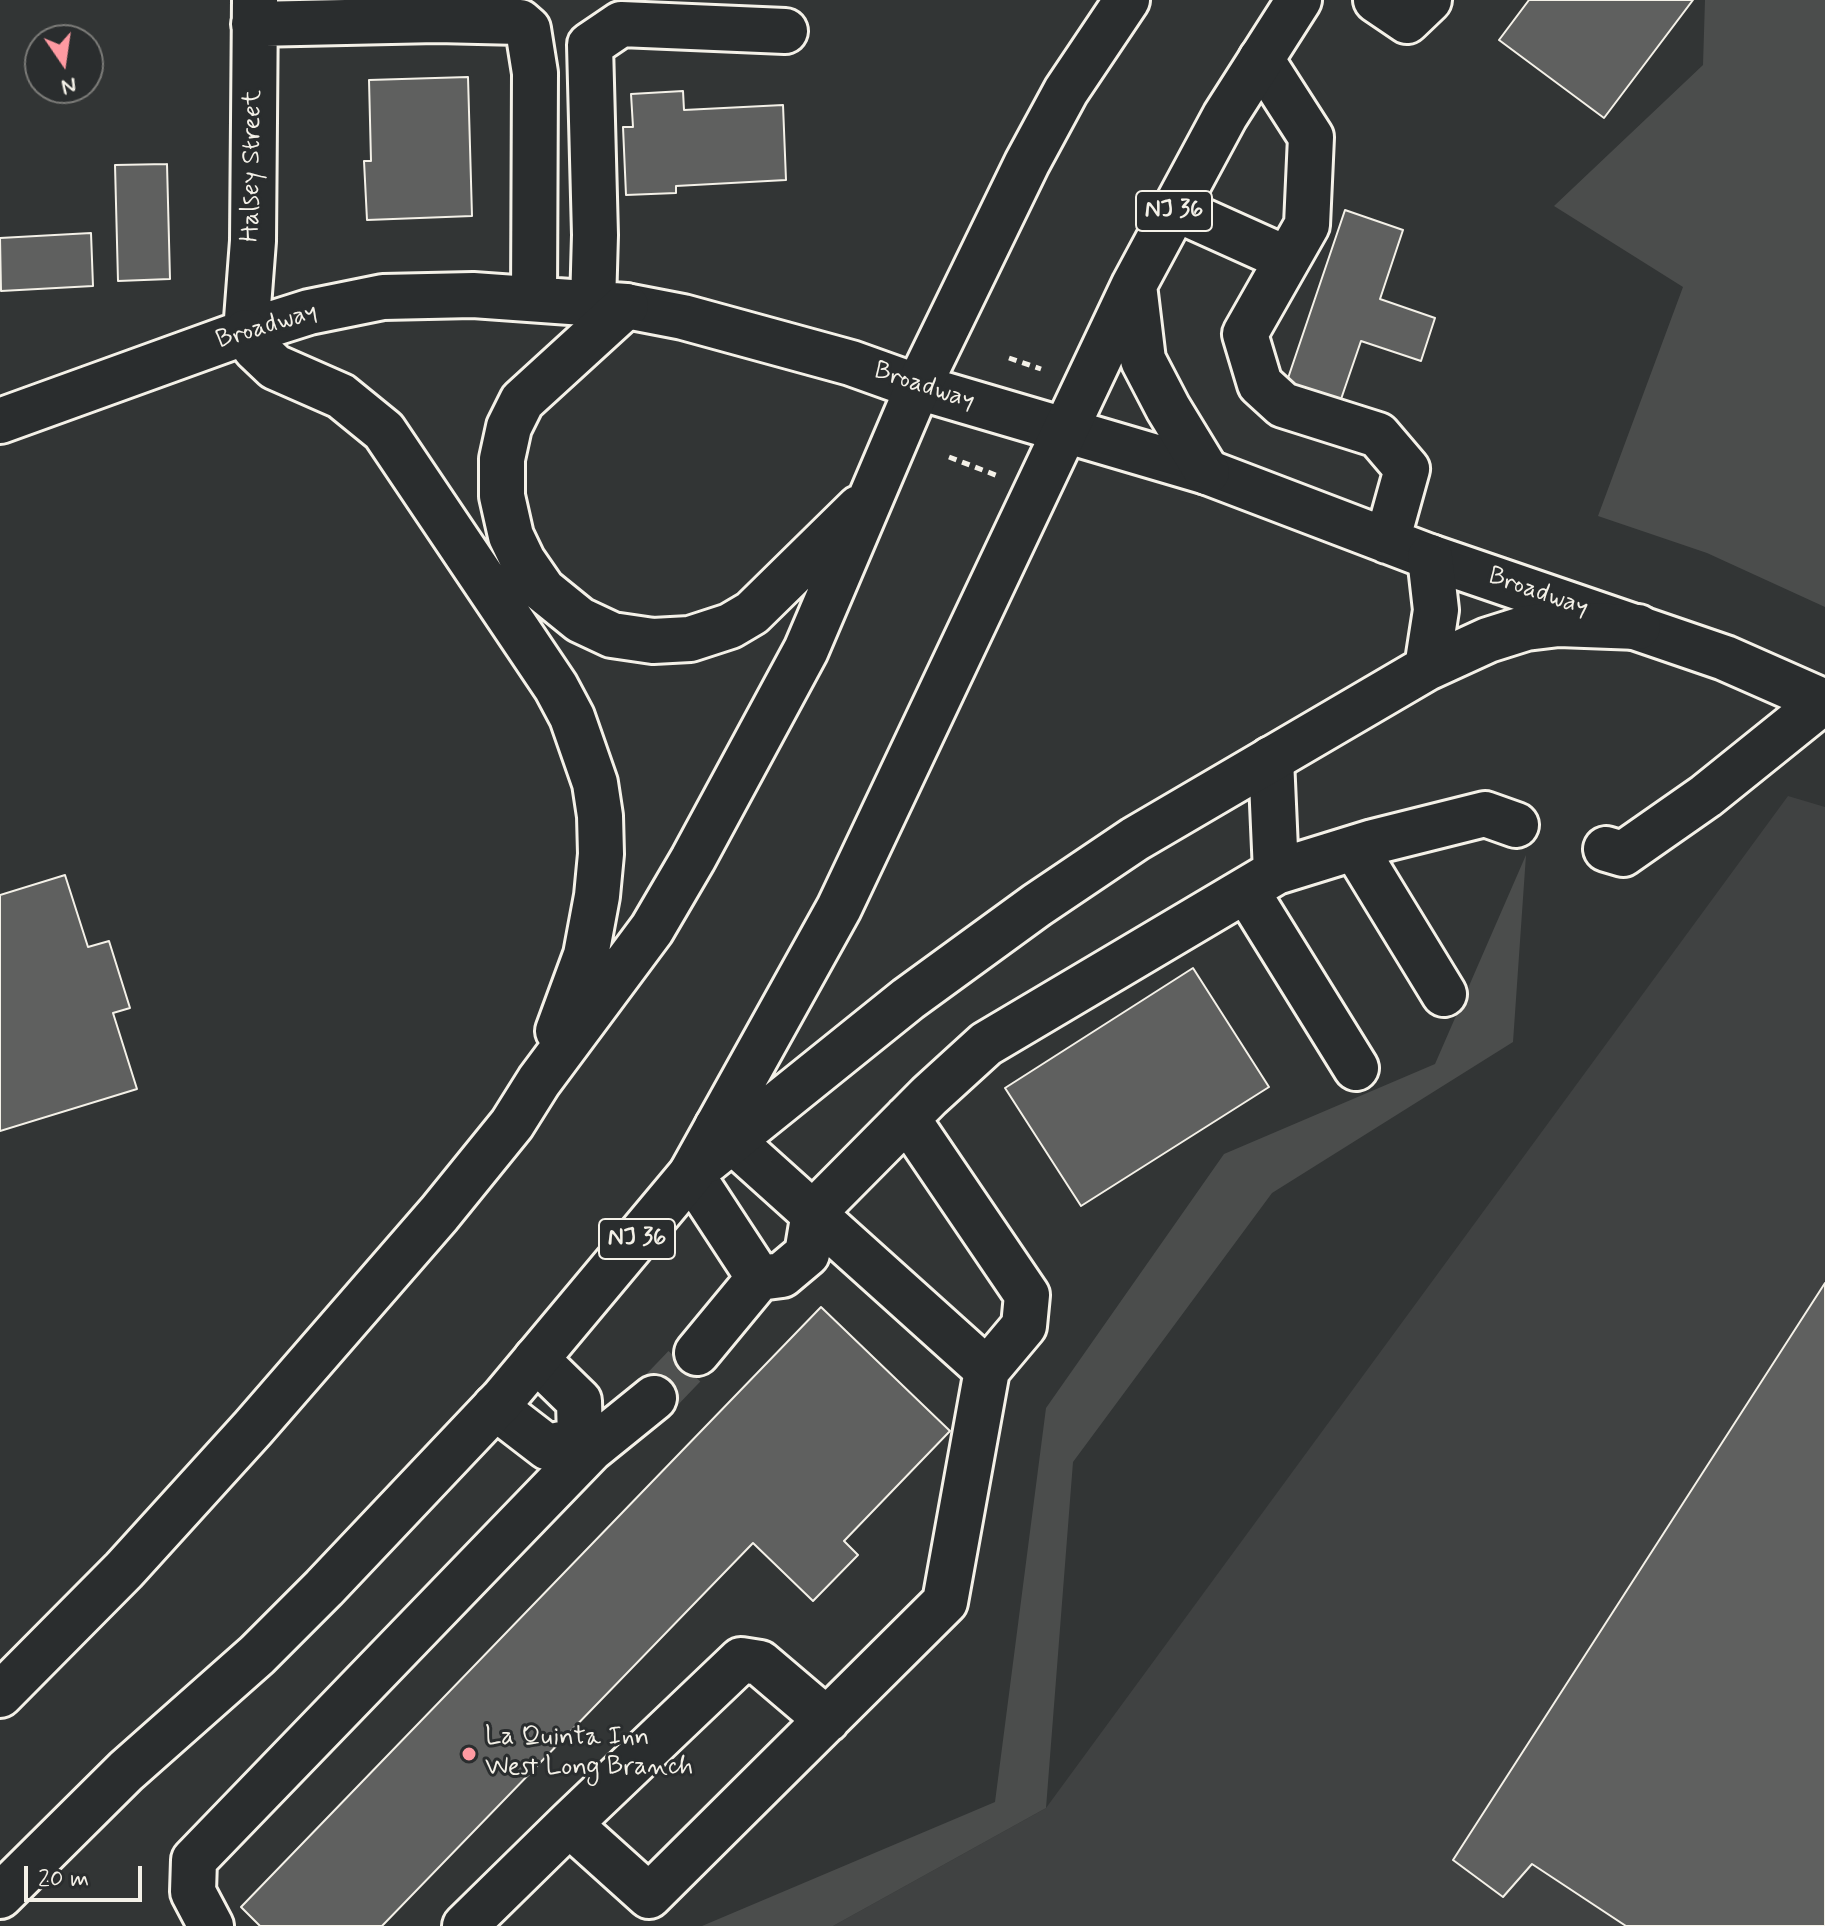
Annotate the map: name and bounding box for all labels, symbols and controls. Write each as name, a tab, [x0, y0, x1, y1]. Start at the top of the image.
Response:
north arrow	[24, 24, 104, 104]
text: N	[59, 70, 79, 101]
street label: Halsey Street	[236, 90, 270, 242]
road number: NJ 36	[1136, 191, 1212, 231]
street label: Broadway	[213, 297, 321, 357]
street label: Broadway	[870, 356, 978, 418]
street label: Broadway	[1484, 561, 1592, 625]
road number: NJ 36	[599, 1219, 675, 1259]
place label: La Quinta Inn West Long Branch	[485, 1723, 693, 1784]
marker: La Quinta Inn West Long Branch	[460, 1745, 478, 1763]
scale bar	[28, 1850, 146, 1900]
text: 20 m	[38, 1864, 89, 1895]

